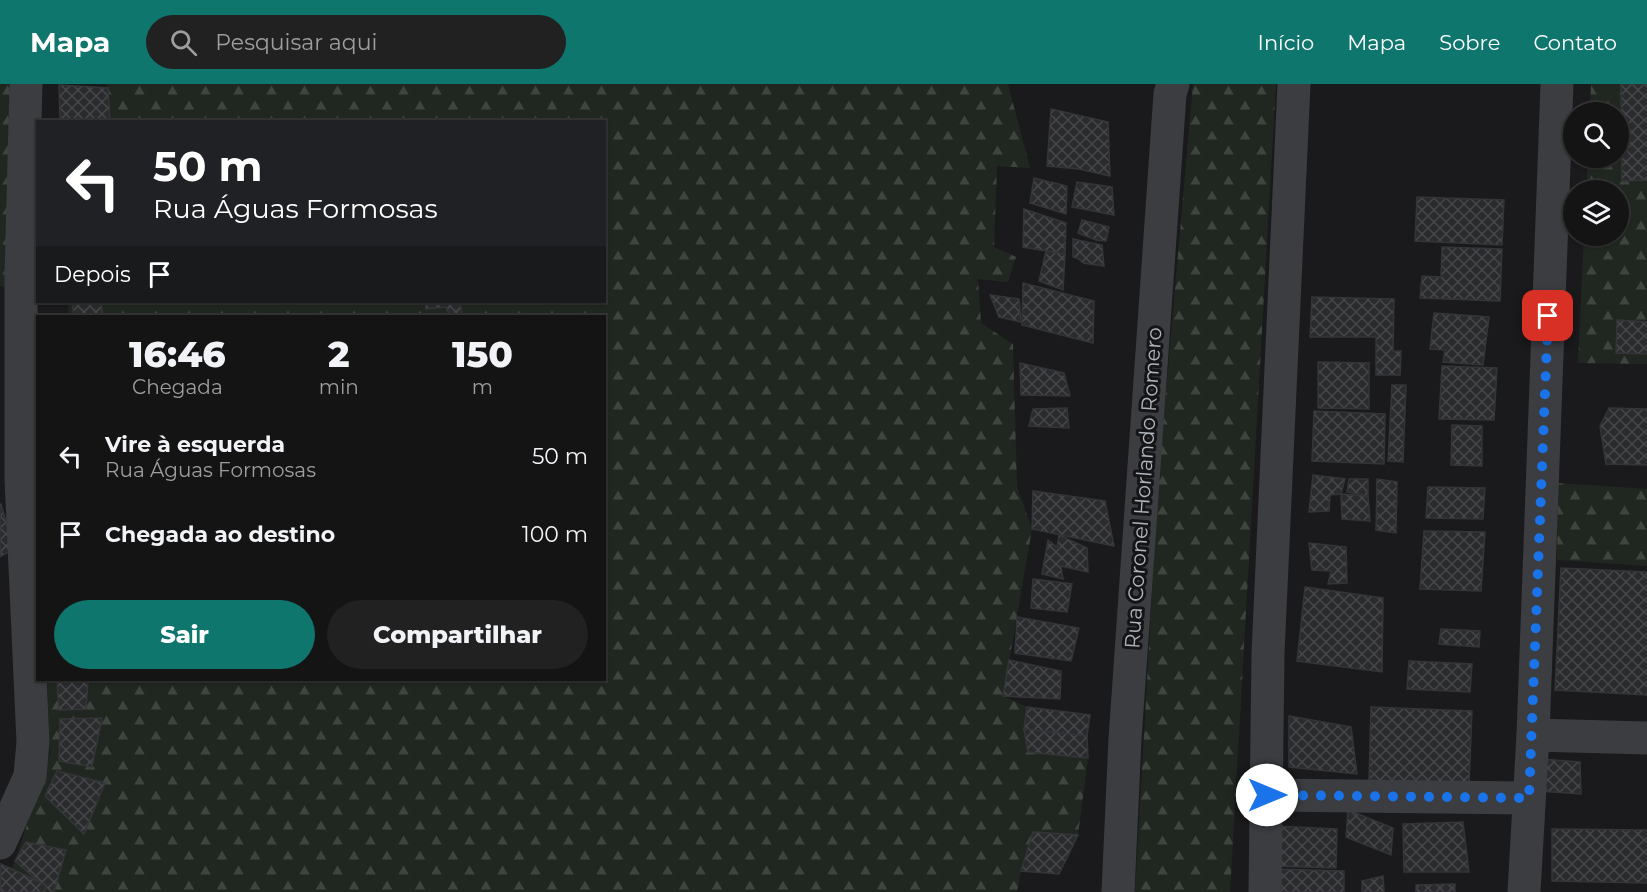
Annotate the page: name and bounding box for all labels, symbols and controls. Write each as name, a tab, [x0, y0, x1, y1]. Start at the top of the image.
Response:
search box	[146, 15, 566, 69]
text: Mapa	[30, 25, 110, 59]
icon: search	[167, 26, 200, 59]
text: Pesquisar aqui	[215, 29, 377, 56]
text: Início	[1258, 30, 1314, 55]
text: Mapa	[1347, 30, 1406, 55]
text: Sobre	[1439, 30, 1500, 55]
text: Contato	[1533, 30, 1617, 55]
map controls	[1563, 102, 1629, 246]
button: search	[1563, 102, 1629, 168]
text: 50 m	[153, 140, 262, 192]
icon: left	[54, 144, 132, 222]
button: layers	[1563, 180, 1629, 246]
text: Rua Águas Formosas	[153, 192, 438, 225]
icon: arrive	[143, 258, 176, 291]
text: Depois	[54, 261, 131, 288]
pin	[1522, 290, 1573, 341]
icon: arrive	[1531, 299, 1564, 332]
street label: Rua Coronel Horlando Romero	[1119, 326, 1167, 650]
text: 16:46	[129, 332, 226, 376]
text: 2	[328, 332, 350, 376]
text: 150	[452, 332, 513, 376]
text: Chegada	[132, 375, 223, 399]
text: min	[319, 375, 359, 399]
text: m	[472, 375, 493, 399]
text: Vire à esquerda	[105, 431, 285, 458]
icon: left	[54, 440, 87, 473]
text: 50 m	[532, 443, 588, 470]
text: Rua Águas Formosas	[105, 458, 316, 482]
icon: arrive	[54, 518, 87, 551]
text: Chegada ao destino	[105, 521, 335, 548]
text: 100 m	[522, 521, 588, 548]
button: Sair	[54, 600, 315, 669]
button: Compartilhar	[327, 600, 588, 669]
position arrow	[1235, 763, 1299, 827]

